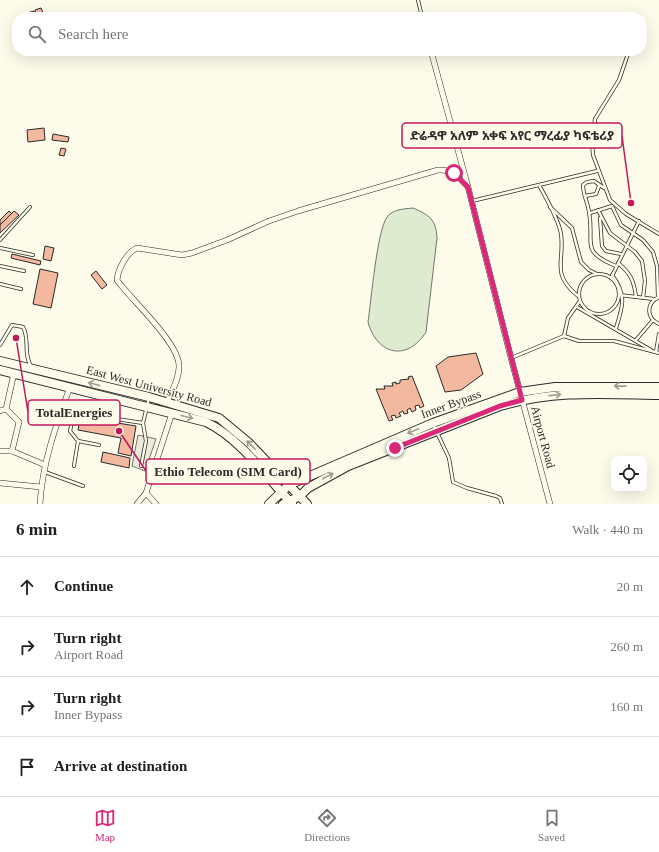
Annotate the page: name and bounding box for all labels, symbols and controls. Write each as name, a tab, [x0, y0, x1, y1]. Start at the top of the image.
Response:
search box	[12, 12, 647, 56]
icon: search	[26, 23, 48, 45]
text: Search here	[58, 26, 128, 42]
callout: ድሬዳዋ አለም አቀፍ አየር ማረፊያ ካፍቴሪያ	[402, 123, 622, 148]
text: ድሬዳዋ አለም አቀፍ አየር ማረፊያ ካፍቴሪያ	[410, 128, 614, 143]
route start	[445, 164, 463, 182]
street label: East West University Road	[85, 363, 213, 409]
one-way arrow	[88, 379, 101, 387]
one-way arrow	[614, 382, 627, 390]
street label: Inner Bypass	[419, 387, 483, 421]
one-way arrow	[548, 392, 561, 399]
callout: TotalEnergies	[28, 400, 120, 425]
street label: Airport Road	[528, 404, 558, 470]
text: TotalEnergies	[36, 405, 112, 420]
one-way arrow	[180, 414, 193, 421]
one-way arrow	[408, 428, 420, 436]
route end	[386, 439, 404, 457]
one-way arrow	[246, 440, 256, 450]
map controls	[611, 456, 647, 492]
button: locate	[611, 456, 647, 492]
callout: Ethio Telecom (SIM Card)	[146, 459, 310, 484]
text: Ethio Telecom (SIM Card)	[154, 464, 302, 479]
one-way arrow	[322, 472, 334, 480]
text: 6 min	[16, 520, 57, 539]
text: Walk · 440 m	[572, 522, 643, 537]
icon: ahead	[16, 576, 38, 598]
text: Continue	[54, 578, 113, 594]
text: 20 m	[617, 579, 643, 594]
text: Turn right	[54, 630, 121, 646]
icon: right	[16, 636, 38, 658]
text: 260 m	[610, 639, 643, 654]
text: Airport Road	[54, 647, 123, 662]
text: Turn right	[54, 690, 121, 706]
icon: right	[16, 696, 38, 718]
text: 160 m	[610, 699, 643, 714]
text: Inner Bypass	[54, 707, 122, 722]
icon: arrive	[16, 756, 38, 778]
text: Arrive at destination	[54, 758, 187, 774]
tab: Map	[94, 807, 116, 843]
tab: Directions	[304, 807, 350, 843]
tab: Saved	[538, 807, 565, 843]

